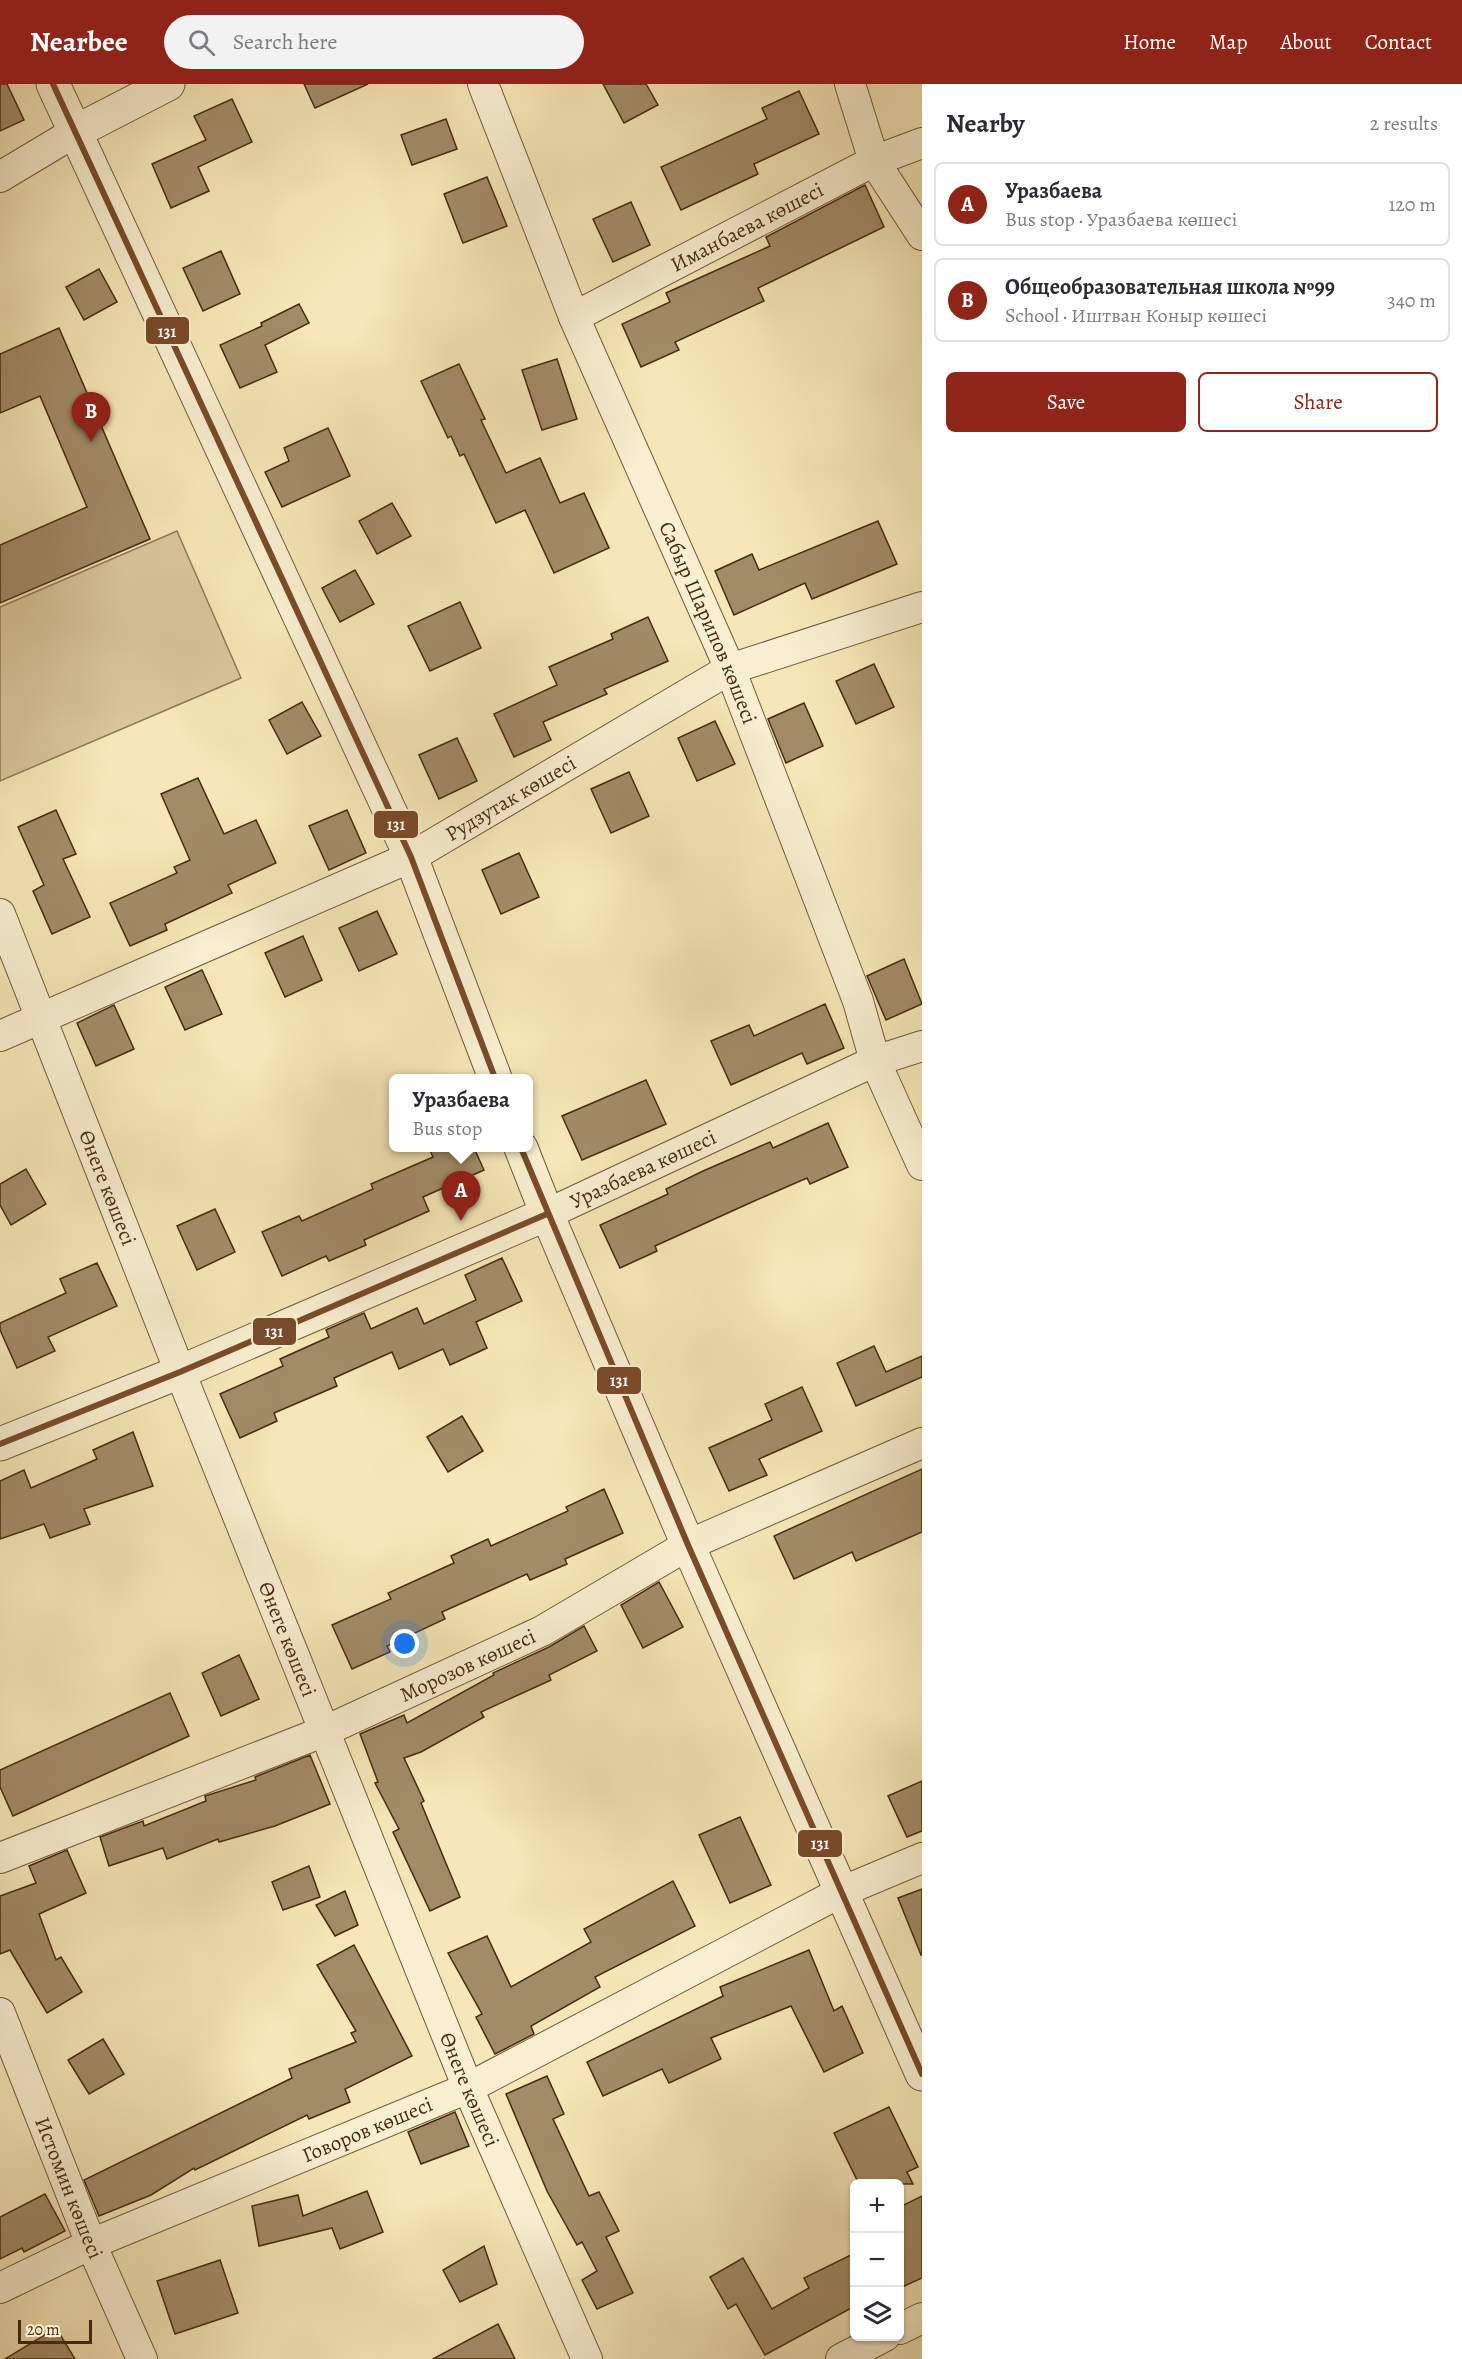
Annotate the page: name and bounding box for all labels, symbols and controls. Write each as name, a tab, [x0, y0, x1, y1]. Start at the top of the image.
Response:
search box	[164, 15, 584, 69]
text: Nearbee	[30, 23, 128, 61]
icon: search	[185, 26, 218, 59]
text: Search here	[233, 27, 337, 57]
text: Home	[1123, 28, 1176, 56]
text: Map	[1209, 28, 1247, 56]
text: About	[1280, 28, 1332, 56]
text: Contact	[1365, 28, 1432, 56]
text: Nearby	[946, 106, 1025, 141]
text: 2 results	[1370, 110, 1438, 137]
street label: Иманбаева көшесі	[666, 176, 828, 278]
text: Уразбаева	[1005, 176, 1102, 206]
text: A	[961, 191, 974, 218]
text: 120 m	[1388, 191, 1436, 218]
text: Bus stop · Уразбаева көшесі	[1005, 206, 1237, 233]
text: Общеобразовательная школа №99	[1005, 272, 1335, 302]
text: B	[961, 287, 974, 314]
text: 340 m	[1387, 287, 1436, 314]
text: School · Иштван Коныр көшесі	[1005, 302, 1267, 329]
line badge: 131	[145, 316, 190, 345]
text: 131	[158, 321, 176, 343]
button: Save	[946, 372, 1186, 432]
button: Share	[1198, 372, 1438, 432]
pin: B	[72, 392, 110, 442]
street label: Сабыр Шарипов көшесі	[652, 517, 764, 728]
street label: Рудзутак көшесі	[440, 749, 581, 848]
line badge: 131	[373, 810, 419, 839]
text: 131	[387, 814, 405, 836]
popup	[389, 1074, 533, 1152]
text: Уразбаева	[412, 1085, 510, 1115]
text: Bus stop	[412, 1115, 482, 1142]
street label: Уразбаева көшесі	[565, 1123, 721, 1215]
street label: Өнеге көшесі	[72, 1126, 143, 1250]
pin: A	[442, 1172, 480, 1221]
line badge: 131	[252, 1317, 297, 1346]
text: 131	[265, 1321, 283, 1343]
line badge: 131	[596, 1366, 642, 1395]
text: 131	[610, 1370, 628, 1392]
street label: Өнеге көшесі	[252, 1577, 323, 1701]
street label: Морозов көшесі	[395, 1622, 540, 1709]
your location	[390, 1629, 419, 1658]
line badge: 131	[797, 1829, 843, 1858]
text: 131	[811, 1833, 829, 1855]
street label: Өнеге көшесі	[433, 2028, 506, 2151]
street label: Говоров көшесі	[298, 2090, 437, 2169]
street label: Истомин көшесі	[28, 2113, 110, 2263]
map controls	[850, 2179, 904, 2341]
button: +	[850, 2179, 904, 2233]
button: −	[850, 2233, 904, 2287]
button: layers	[850, 2287, 904, 2341]
scale bar	[18, 2317, 92, 2344]
text: 20 m	[27, 2319, 60, 2341]

